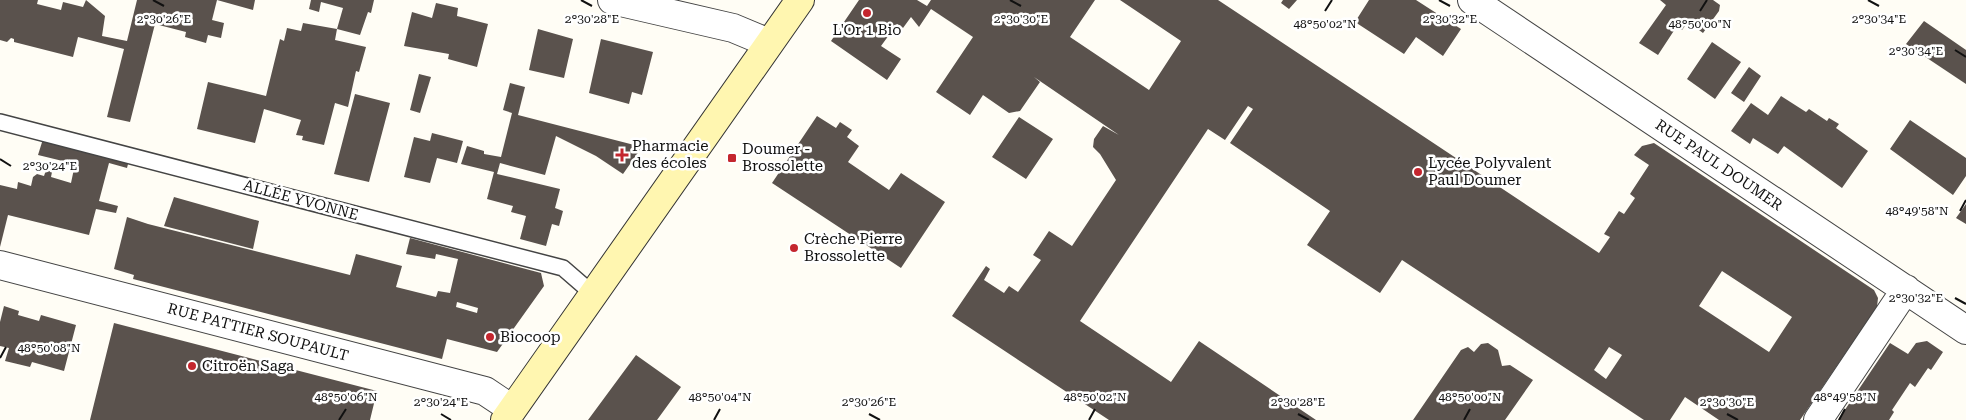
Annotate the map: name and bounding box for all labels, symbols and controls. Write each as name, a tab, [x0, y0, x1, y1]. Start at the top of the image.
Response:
marker: L'Or 1 Bio	[861, 7, 873, 19]
text: 2°30'26"E	[137, 12, 191, 26]
text: 2°30'28"E	[565, 12, 619, 26]
text: 2°30'30"E	[994, 12, 1048, 26]
text: 2°30'32"E	[1423, 12, 1477, 26]
text: 2°30'34"E	[1852, 12, 1906, 26]
text: 48°50'02"N	[1293, 17, 1357, 31]
text: 48°50'00"N	[1668, 17, 1732, 31]
place label: L'Or 1 Bio	[832, 21, 902, 39]
text: 2°30'34"E	[1889, 44, 1943, 58]
street label: RUE PAUL DOUMER	[1652, 116, 1787, 215]
place label: Pharmacie des écoles	[632, 137, 709, 172]
place label: Doumer - Brossolette	[742, 140, 823, 175]
marker: Pharmacie des écoles	[616, 149, 628, 161]
marker: Doumer - Brossolette	[726, 152, 738, 164]
place label: Lycée Polyvalent Paul Doumer	[1428, 154, 1552, 189]
text: 2°30'24"E	[23, 159, 77, 173]
marker: Lycée Polyvalent Paul Doumer	[1412, 166, 1424, 178]
street label: ALLÉE YVONNE	[242, 176, 360, 224]
text: 48°49'58"N	[1885, 204, 1949, 218]
place label: Crèche Pierre Brossolette	[804, 230, 902, 265]
marker: Crèche Pierre Brossolette	[788, 242, 800, 254]
text: 2°30'32"E	[1889, 291, 1943, 305]
street label: RUE PATTIER SOUPAULT	[165, 299, 351, 365]
place label: Biocoop	[500, 328, 561, 346]
marker: Biocoop	[484, 331, 496, 343]
text: 48°50'08"N	[17, 341, 81, 355]
place label: Citroën Saga	[202, 357, 294, 375]
marker: Citroën Saga	[186, 360, 198, 372]
text: 48°50'06"N	[314, 390, 378, 404]
text: 48°50'04"N	[688, 390, 752, 404]
text: 48°50'02"N	[1063, 390, 1127, 404]
text: 48°50'00"N	[1438, 390, 1502, 404]
text: 48°49'58"N	[1813, 390, 1877, 404]
text: 2°30'24"E	[414, 395, 468, 409]
text: 2°30'26"E	[842, 395, 896, 409]
text: 2°30'28"E	[1271, 395, 1325, 409]
text: 2°30'30"E	[1700, 395, 1754, 409]

